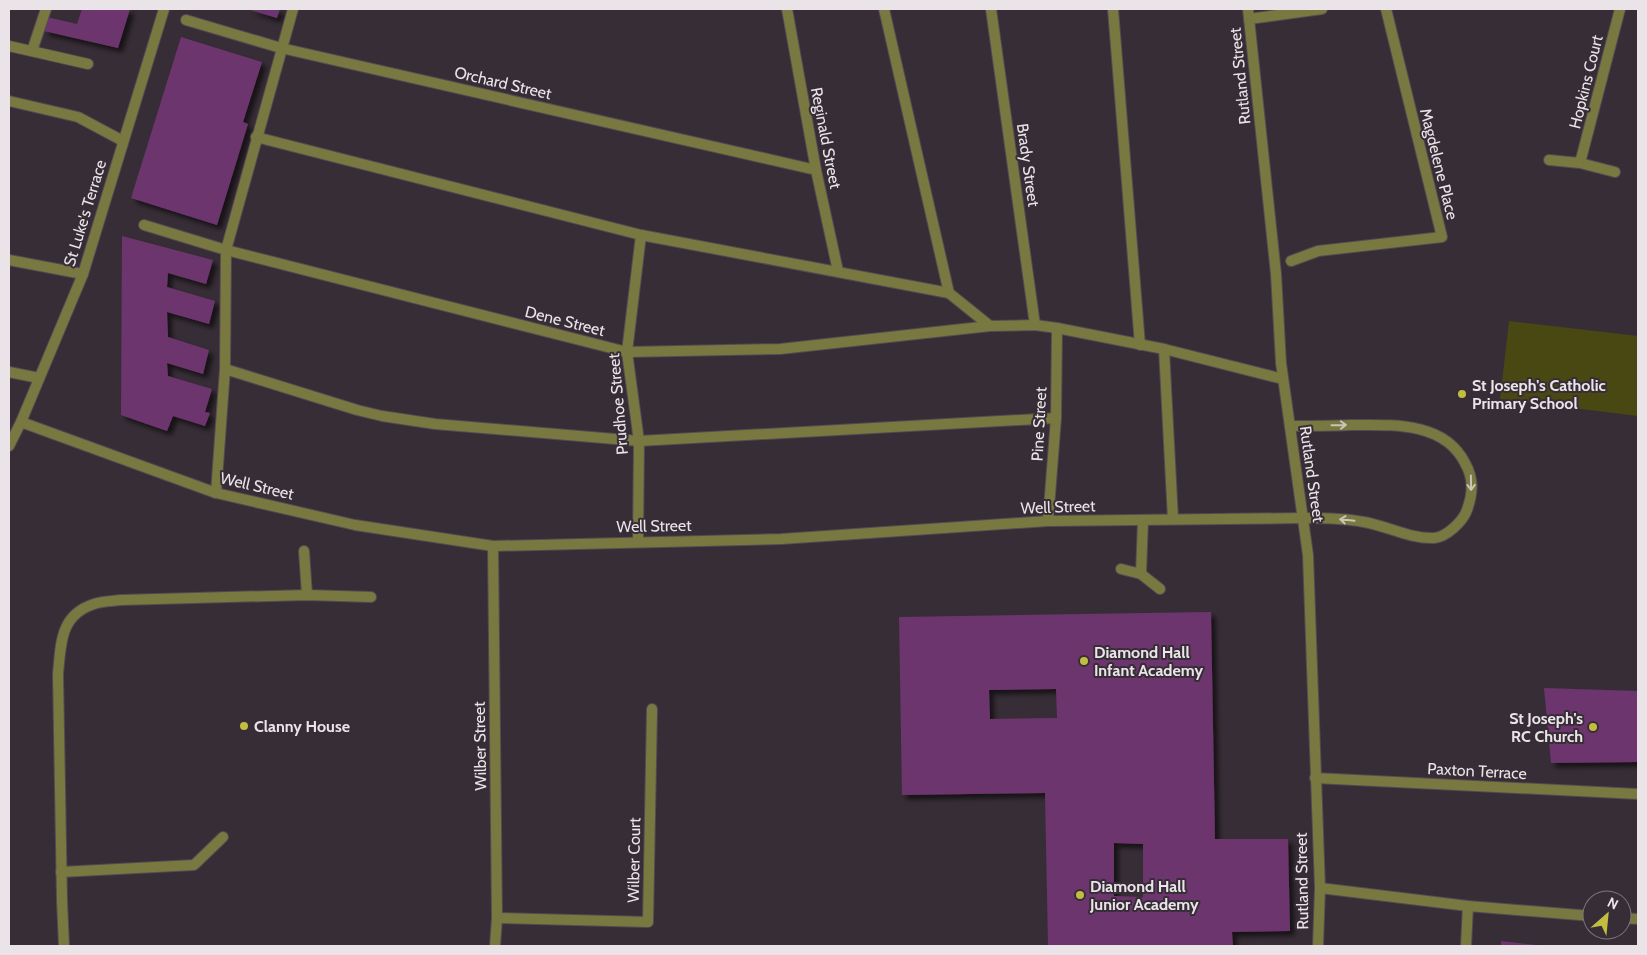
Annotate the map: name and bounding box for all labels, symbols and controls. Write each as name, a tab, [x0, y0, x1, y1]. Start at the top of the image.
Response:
street label: Rutland Street	[1225, 26, 1255, 125]
street label: Hopkins Court	[1565, 33, 1607, 131]
street label: Orchard Street	[453, 63, 554, 104]
street label: Reginald Street	[807, 86, 845, 191]
street label: Magdelene Place	[1416, 106, 1462, 222]
street label: Brady Street	[1013, 122, 1043, 208]
street label: St Luke's Terrace	[60, 157, 110, 269]
street label: Dene Street	[523, 302, 607, 340]
street label: Prudhoe Street	[604, 352, 632, 456]
place label: St Joseph's Catholic Primary School	[1472, 376, 1606, 413]
street label: Pine Street	[1028, 386, 1050, 462]
marker: St Joseph's Catholic Primary School	[1456, 388, 1468, 400]
one-way arrow	[1330, 421, 1346, 430]
street label: Rutland Street	[1296, 425, 1328, 524]
street label: Well Street	[218, 468, 296, 504]
one-way arrow	[1466, 474, 1476, 491]
street label: Well Street	[1020, 496, 1096, 518]
one-way arrow	[1339, 515, 1355, 525]
street label: Well Street	[616, 516, 692, 536]
place label: Diamond Hall Infant Academy	[1094, 643, 1203, 680]
marker: Diamond Hall Infant Academy	[1078, 655, 1090, 667]
street label: Wilber Street	[470, 701, 490, 791]
place label: St Joseph's RC Church	[1509, 709, 1583, 746]
place label: Clanny House	[254, 717, 350, 736]
marker: Clanny House	[238, 720, 250, 732]
marker: St Joseph's RC Church	[1587, 721, 1599, 733]
street label: Paxton Terrace	[1427, 759, 1527, 783]
street label: Wilber Court	[624, 817, 644, 903]
street label: Rutland Street	[1292, 832, 1312, 930]
place label: Diamond Hall Junior Academy	[1089, 877, 1199, 914]
marker: Diamond Hall Junior Academy	[1074, 889, 1086, 901]
north arrow	[1582, 890, 1632, 940]
text: N	[1604, 893, 1621, 914]

